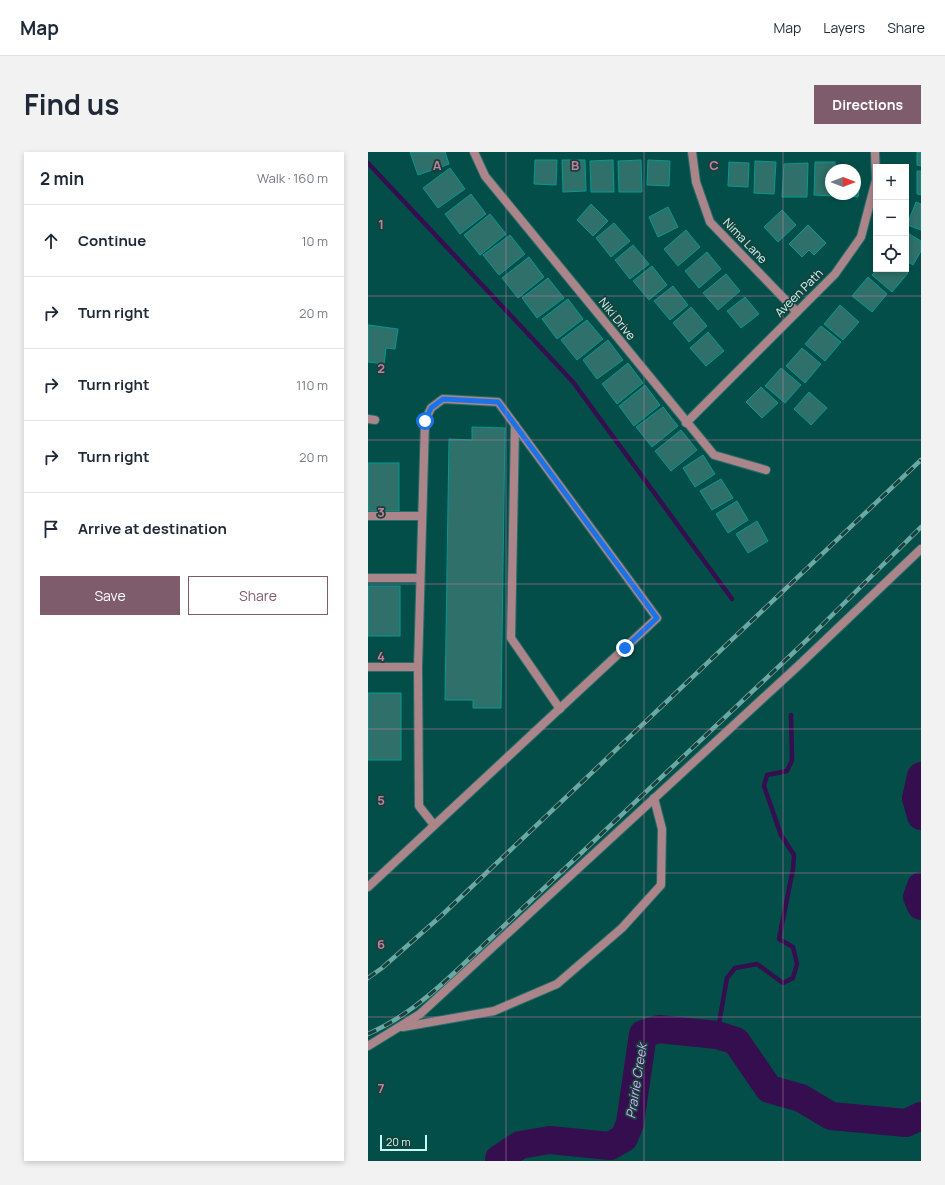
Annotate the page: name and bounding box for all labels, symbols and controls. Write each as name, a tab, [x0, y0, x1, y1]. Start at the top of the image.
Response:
text: Map	[20, 15, 59, 41]
text: Map	[773, 18, 801, 37]
text: Layers	[823, 18, 865, 37]
text: Share	[887, 18, 925, 37]
text: Find us	[24, 85, 119, 123]
button: Directions	[814, 85, 921, 124]
text: A	[433, 156, 442, 174]
text: B	[571, 156, 579, 174]
text: C	[709, 156, 719, 174]
north arrow	[825, 164, 861, 200]
map controls	[873, 164, 909, 272]
button: +	[873, 164, 909, 200]
text: 2 min	[40, 167, 84, 190]
text: Walk · 160 m	[257, 169, 328, 187]
button: −	[873, 200, 909, 236]
street label: Nima Lane	[719, 214, 771, 267]
text: 1	[378, 215, 384, 233]
icon: ahead	[40, 230, 62, 252]
text: Continue	[78, 230, 146, 251]
text: 10 m	[301, 232, 328, 250]
button: locate	[873, 236, 909, 272]
street label: Aveen Path	[771, 265, 827, 321]
street label: Niki Drive	[595, 294, 640, 344]
icon: right	[40, 302, 62, 324]
text: Turn right	[78, 302, 149, 323]
text: 20 m	[299, 304, 328, 322]
text: 2	[377, 359, 385, 377]
icon: right	[40, 374, 62, 396]
text: Turn right	[78, 374, 149, 395]
text: 110 m	[296, 376, 328, 394]
route start	[416, 412, 434, 430]
icon: right	[40, 446, 62, 468]
text: Turn right	[78, 446, 149, 467]
text: 20 m	[299, 448, 328, 466]
text: 3	[377, 503, 385, 521]
icon: arrive	[40, 518, 62, 540]
text: Arrive at destination	[78, 518, 227, 539]
button: Save	[40, 576, 180, 615]
button: Share	[188, 576, 328, 615]
route end	[616, 639, 634, 657]
text: 4	[377, 647, 385, 665]
text: 5	[377, 791, 385, 809]
text: 6	[377, 935, 385, 953]
water label: Prairie Creek	[621, 1040, 651, 1120]
text: 7	[378, 1079, 385, 1097]
scale bar	[380, 1133, 427, 1152]
text: 20 m	[386, 1134, 411, 1149]

